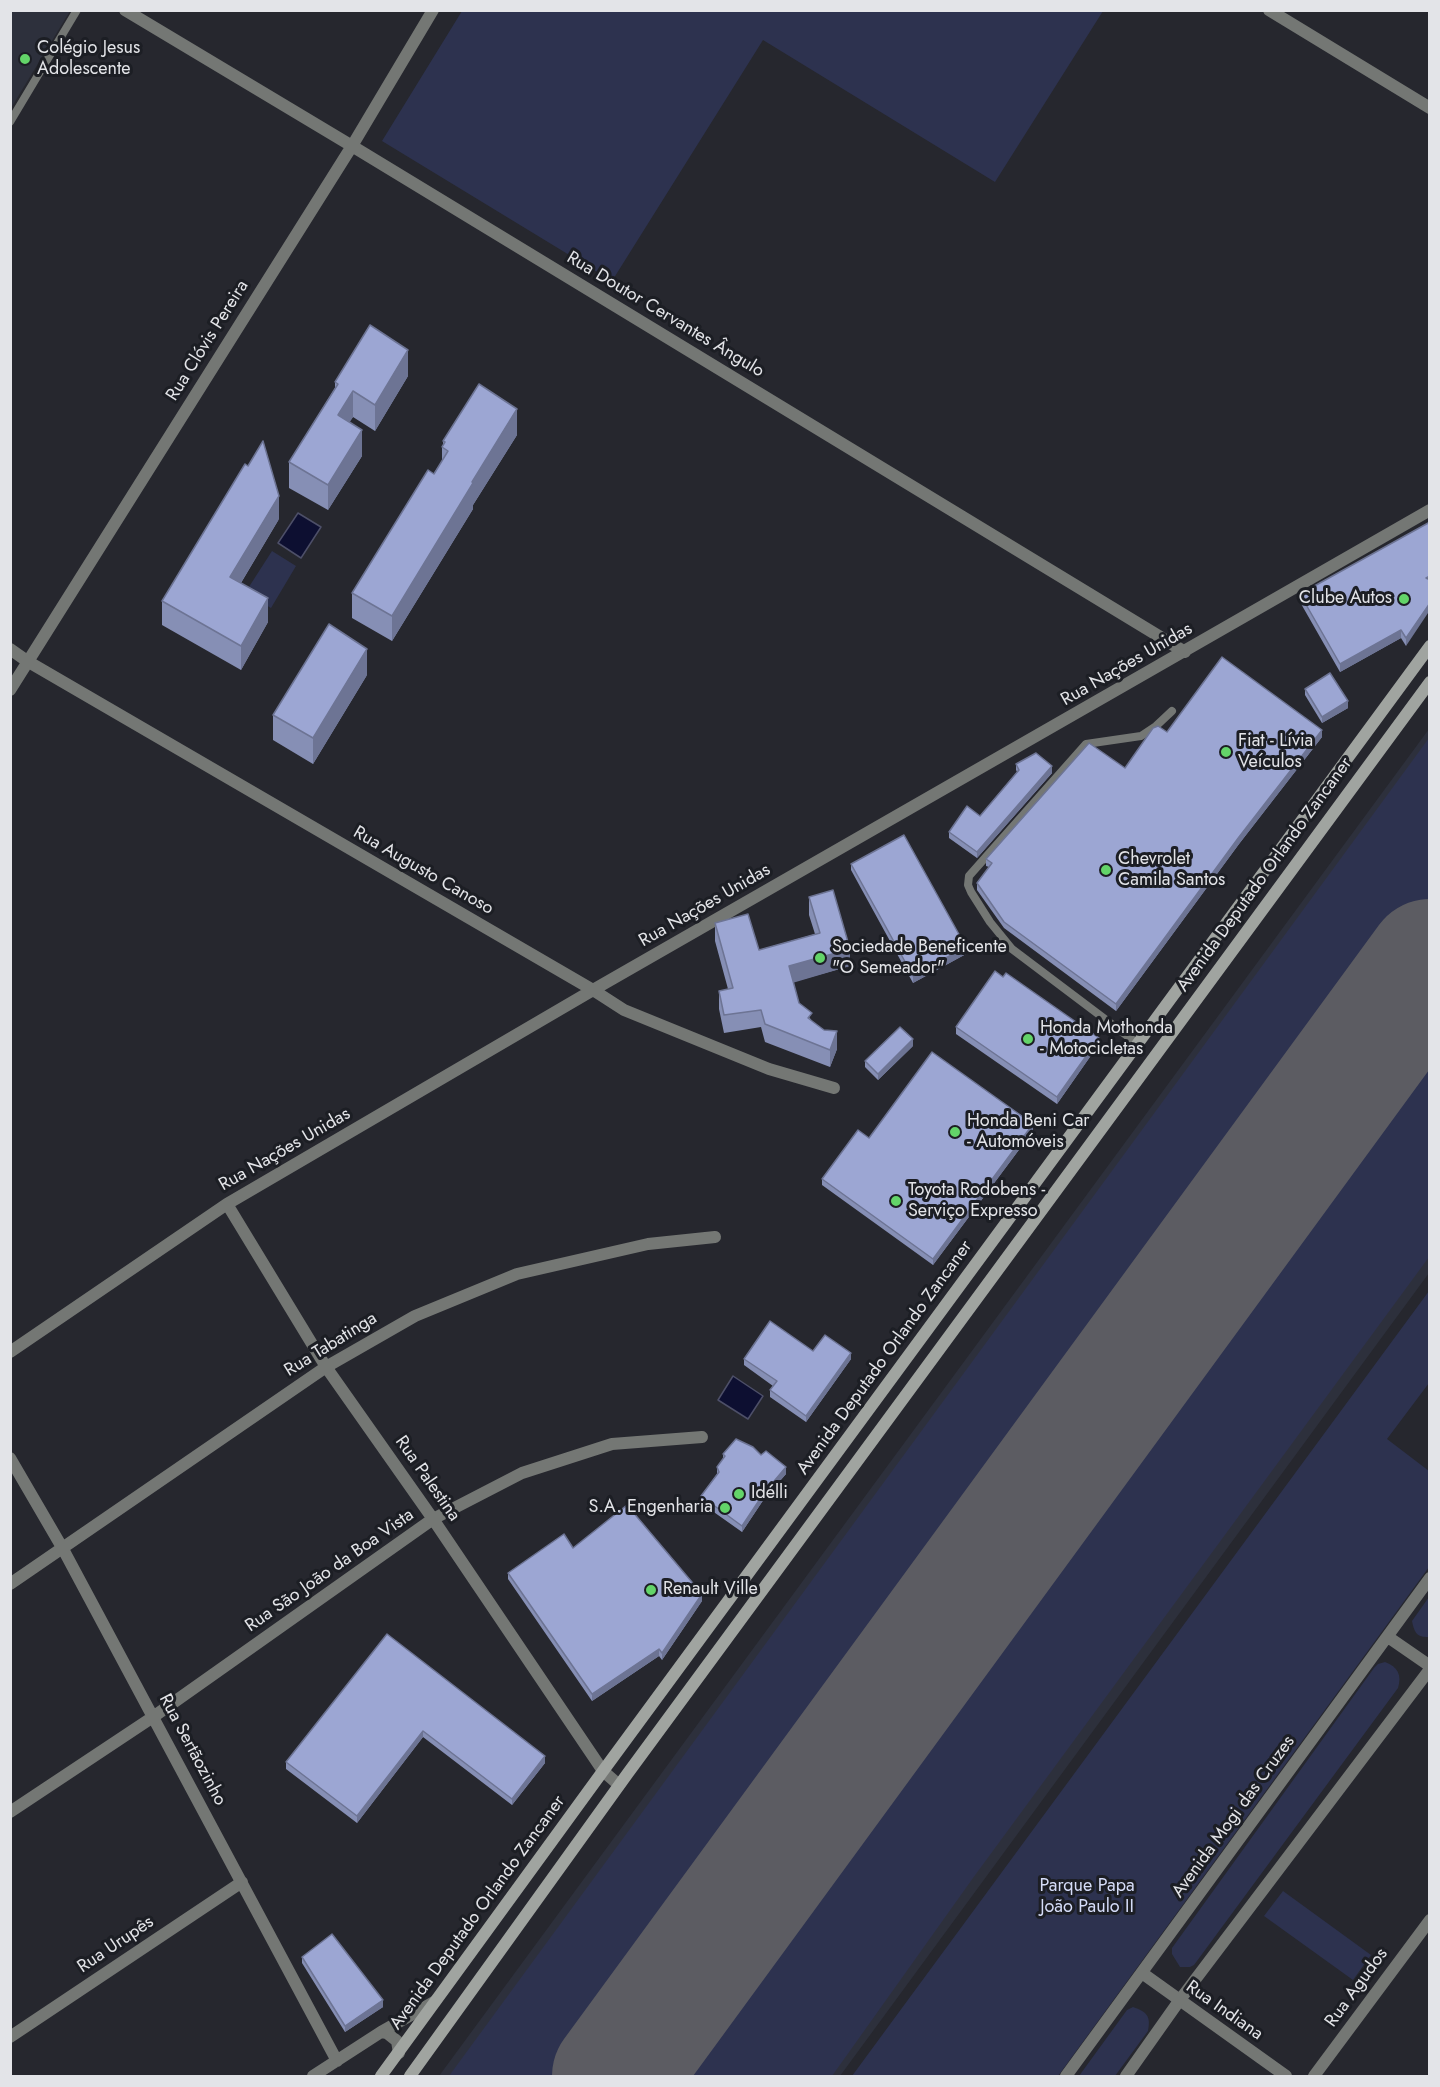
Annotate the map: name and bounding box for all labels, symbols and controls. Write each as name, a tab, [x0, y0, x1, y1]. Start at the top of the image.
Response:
place label: Colégio Jesus Adolescente	[37, 38, 140, 80]
marker: Colégio Jesus Adolescente	[18, 52, 32, 66]
street label: Rua Doutor Cervantes Ângulo	[562, 247, 768, 383]
street label: Rua Clóvis Pereira	[162, 277, 254, 405]
place label: Clube Autos	[1299, 588, 1392, 610]
marker: Clube Autos	[1397, 592, 1411, 606]
street label: Rua Nações Unidas	[1057, 619, 1197, 711]
place label: Fiat - Lívia Veículos	[1238, 731, 1313, 774]
marker: Fiat - Lívia Veículos	[1219, 745, 1233, 759]
street label: Avenida Deputado Orlando Zancaner	[1173, 754, 1357, 996]
street label: Rua Augusto Canoso	[349, 822, 497, 920]
place label: Chevrolet Camila Santos	[1118, 849, 1225, 892]
street label: Rua Nações Unidas	[635, 860, 775, 952]
marker: Chevrolet Camila Santos	[1099, 863, 1113, 877]
place label: Sociedade Beneficente "O Semeador"	[832, 937, 1007, 980]
marker: Sociedade Beneficente "O Semeador"	[813, 951, 827, 965]
place label: Honda Mothonda - Motocicletas	[1040, 1018, 1173, 1060]
marker: Honda Mothonda - Motocicletas	[1021, 1032, 1035, 1046]
street label: Rua Nações Unidas	[215, 1104, 355, 1196]
place label: Honda Beni Car - Automóveis	[967, 1111, 1089, 1154]
marker: Honda Beni Car - Automóveis	[948, 1125, 962, 1139]
place label: Toyota Rodobens - Serviço Expresso	[908, 1180, 1045, 1222]
marker: Toyota Rodobens - Serviço Expresso	[889, 1194, 903, 1208]
street label: Avenida Deputado Orlando Zancaner	[793, 1237, 977, 1479]
street label: Rua Tabatinga	[281, 1308, 381, 1382]
street label: Rua Palestina	[390, 1432, 464, 1526]
place label: Idélli	[751, 1483, 788, 1505]
marker: Idélli	[732, 1487, 746, 1501]
place label: S.A. Engenharia	[589, 1497, 713, 1519]
marker: S.A. Engenharia	[718, 1501, 732, 1515]
street label: Rua São João da Boa Vista	[242, 1505, 418, 1637]
place label: Renault Ville	[663, 1579, 758, 1601]
marker: Renault Ville	[644, 1583, 658, 1597]
street label: Rua Sertãozinho	[154, 1691, 230, 1809]
street label: Avenida Mogi das Cruzes	[1168, 1732, 1300, 1902]
street label: Avenida Deputado Orlando Zancaner	[386, 1792, 570, 2034]
park label: Parque Papa João Paulo II	[1039, 1876, 1135, 1918]
street label: Rua Urupês	[74, 1912, 158, 1978]
street label: Rua Agudos	[1321, 1944, 1393, 2032]
street label: Rua Indiana	[1181, 1977, 1267, 2045]

